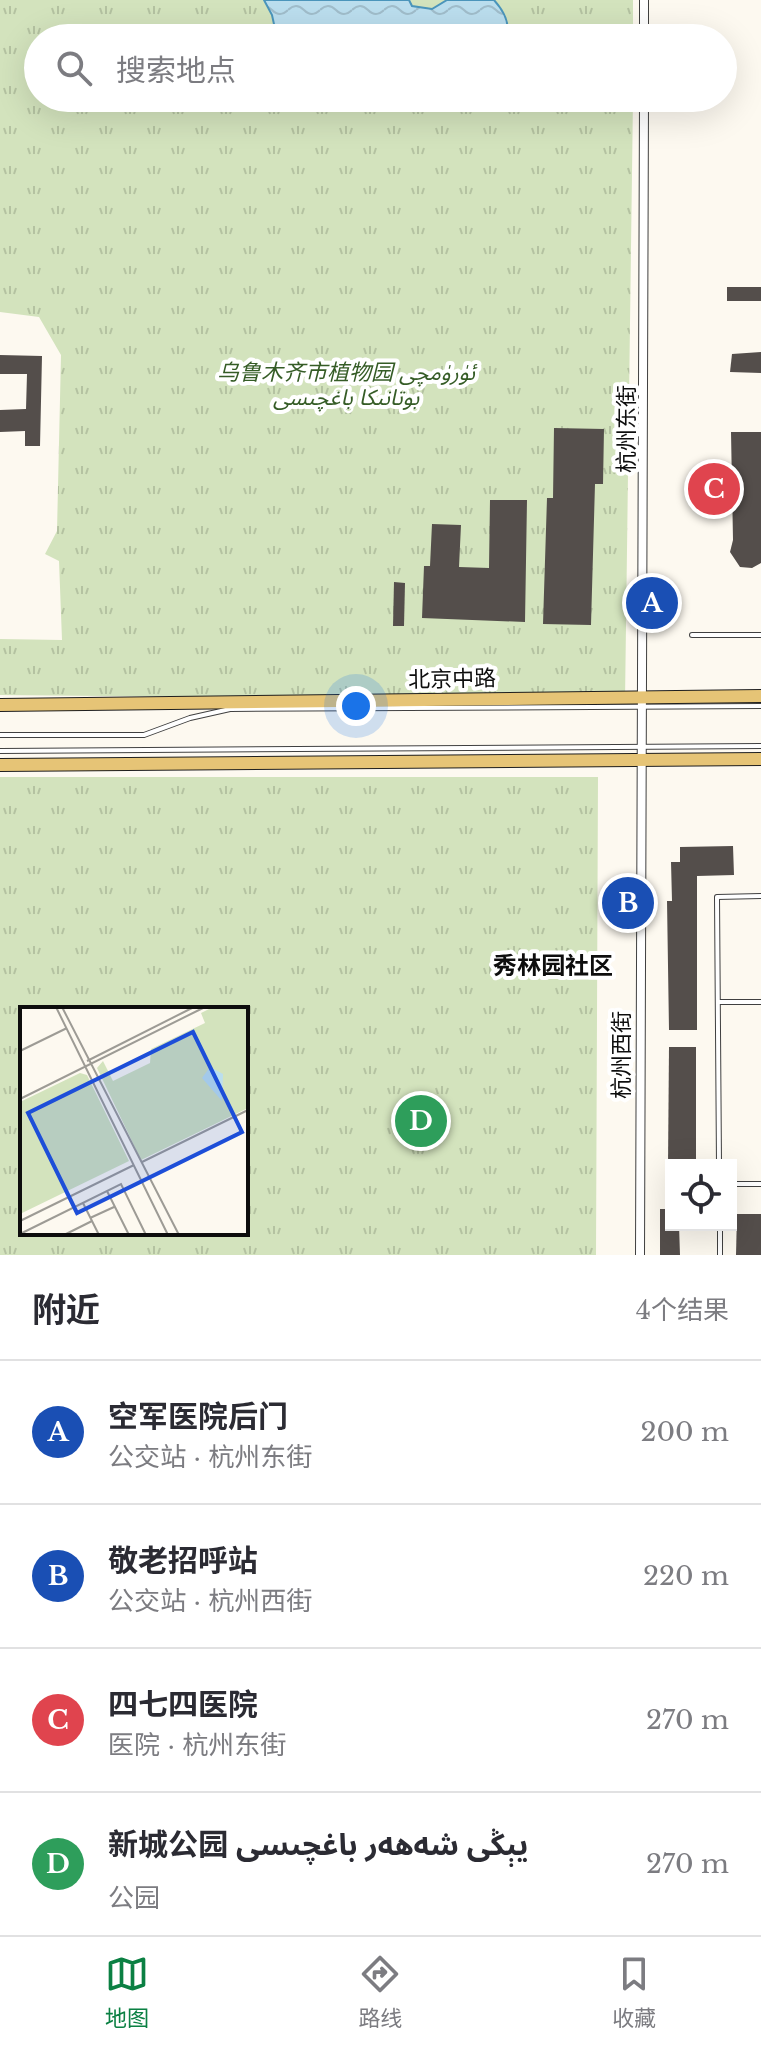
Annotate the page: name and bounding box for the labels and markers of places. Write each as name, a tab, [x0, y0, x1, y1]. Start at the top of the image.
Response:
pin: C	[688, 459, 740, 519]
pin: A	[626, 573, 678, 633]
pin: B	[602, 873, 654, 933]
pin: D	[395, 1091, 447, 1151]

